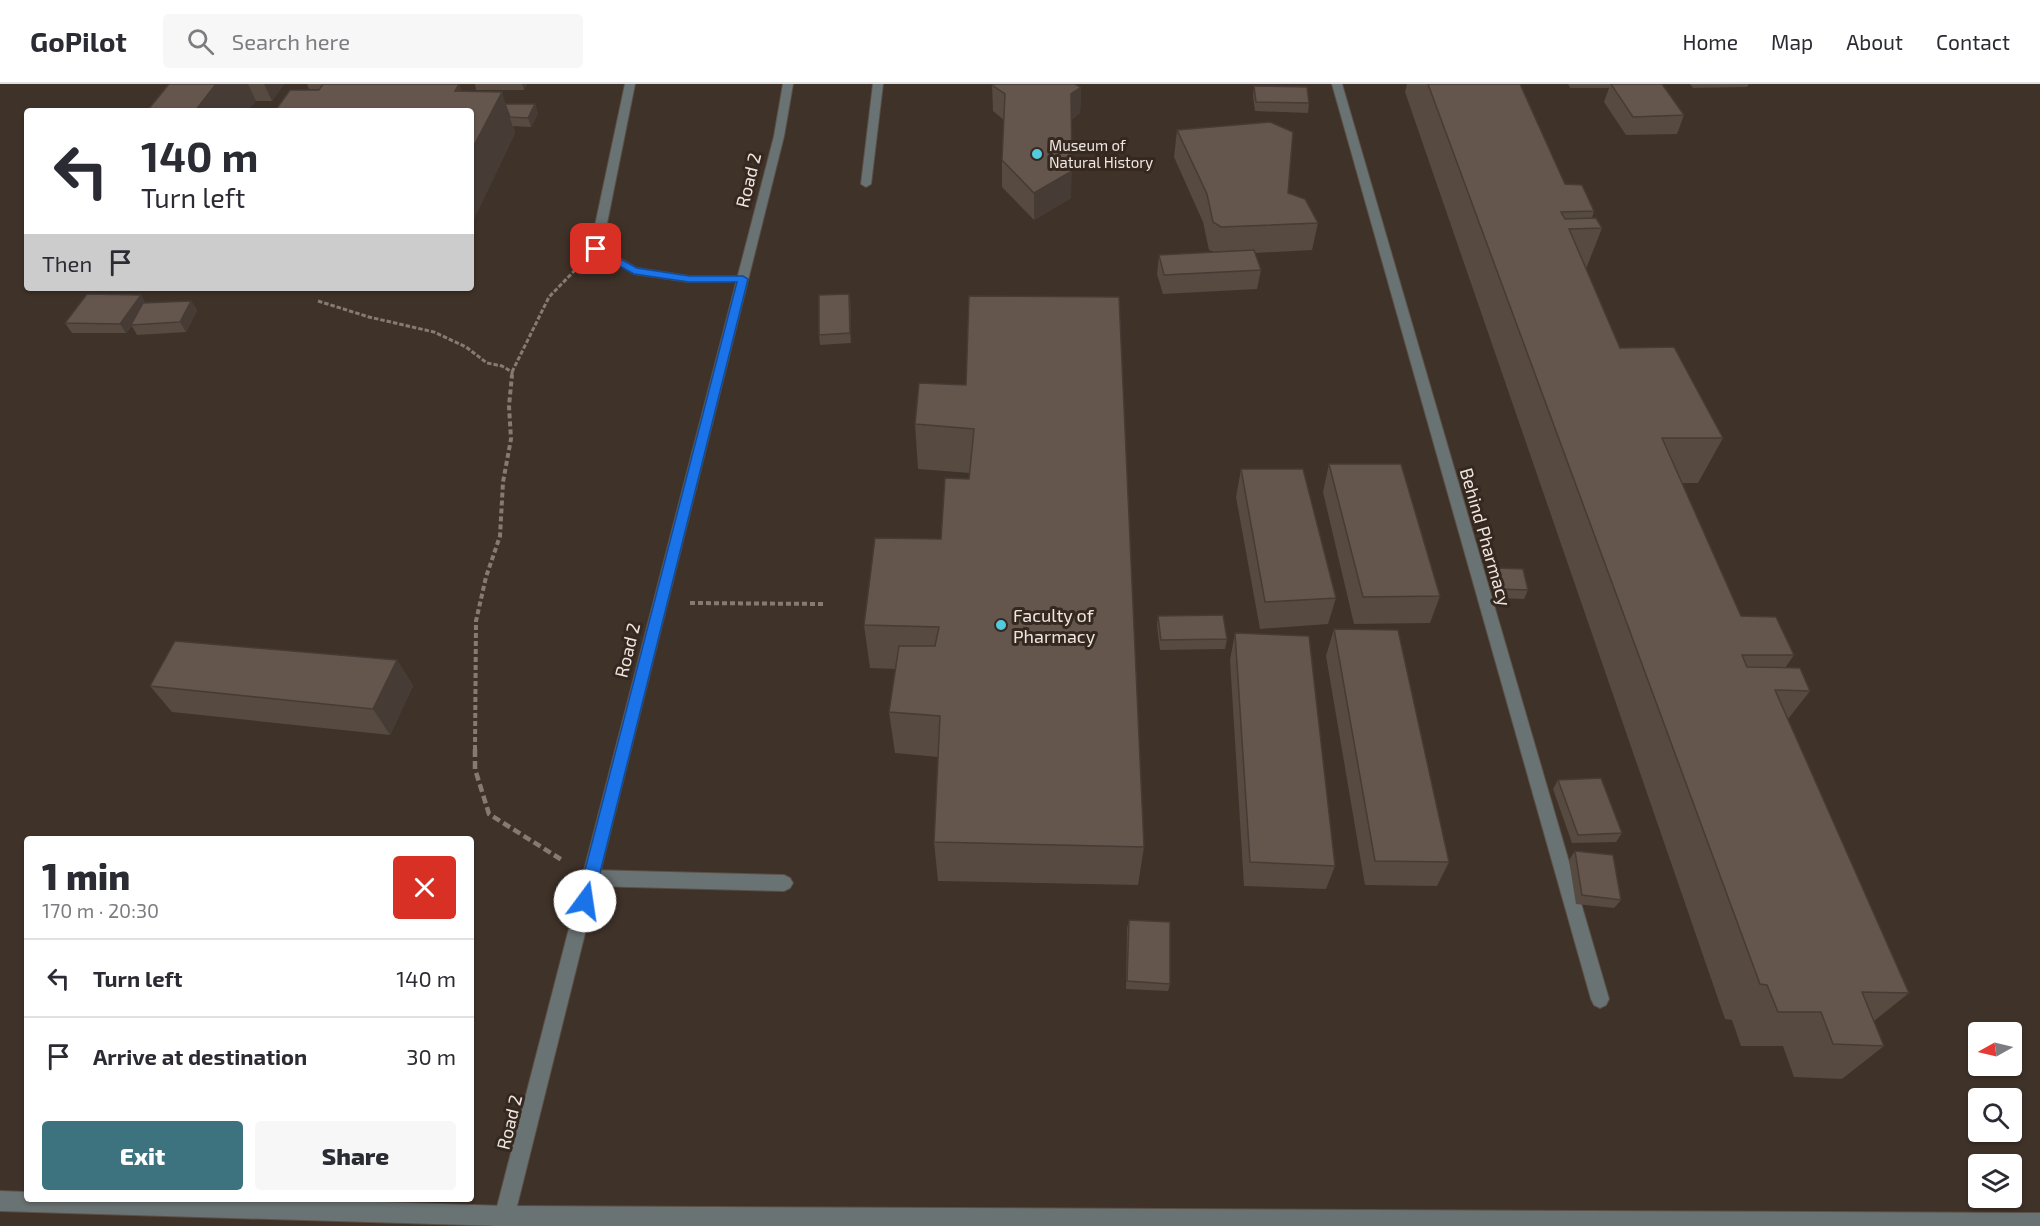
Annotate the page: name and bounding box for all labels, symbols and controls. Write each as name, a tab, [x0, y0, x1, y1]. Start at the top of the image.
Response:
search box	[163, 14, 583, 68]
text: GoPilot	[30, 24, 127, 58]
icon: search	[184, 25, 217, 58]
text: Search here	[232, 28, 350, 54]
text: Home	[1682, 29, 1738, 54]
text: Map	[1771, 29, 1813, 54]
text: About	[1846, 29, 1903, 54]
text: Contact	[1936, 29, 2010, 54]
text: 140 m	[141, 130, 258, 180]
icon: left	[42, 132, 120, 210]
place label: Museum of Natural History	[1049, 136, 1153, 171]
marker: Museum of Natural History	[1030, 147, 1044, 161]
street label: Road 2	[731, 150, 765, 210]
text: Turn left	[141, 181, 245, 213]
pin	[570, 223, 621, 274]
icon: arrive	[579, 232, 612, 265]
icon: arrive	[104, 246, 137, 279]
text: Then	[42, 250, 92, 276]
street label: Behind Pharmacy	[1456, 465, 1516, 609]
place label: Faculty of Pharmacy	[1013, 604, 1096, 647]
marker: Faculty of Pharmacy	[994, 618, 1008, 632]
street label: Road 2	[610, 620, 644, 680]
text: 1 min	[42, 854, 130, 897]
button: close	[393, 856, 456, 919]
position arrow	[553, 869, 617, 933]
text: 170 m · 20:30	[42, 898, 159, 922]
icon: left	[42, 962, 75, 995]
text: Turn left	[93, 965, 182, 991]
text: 140 m	[396, 965, 456, 991]
north arrow	[1968, 1022, 2022, 1076]
map controls	[1968, 1022, 2022, 1208]
icon: arrive	[42, 1040, 75, 1073]
text: Arrive at destination	[93, 1043, 307, 1069]
text: 30 m	[406, 1043, 456, 1069]
button: search	[1968, 1088, 2022, 1142]
street label: Road 2	[492, 1092, 526, 1152]
button: Exit	[42, 1121, 243, 1190]
button: Share	[255, 1121, 456, 1190]
button: layers	[1968, 1154, 2022, 1208]

